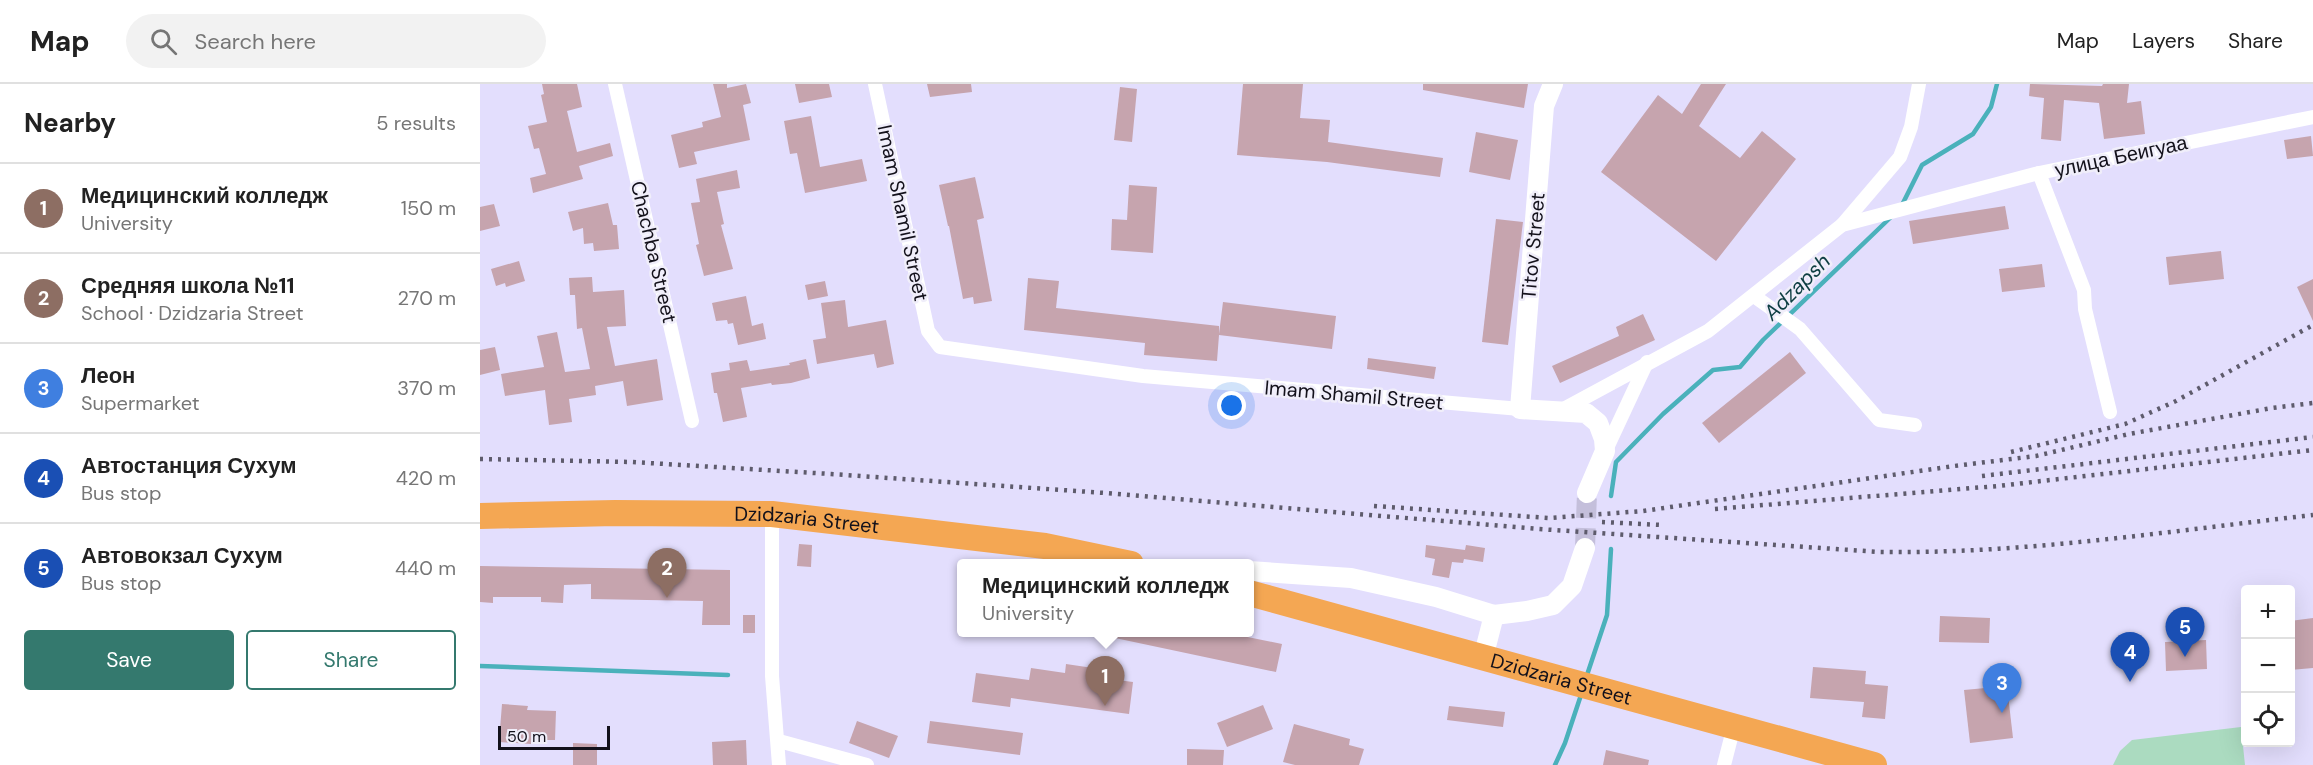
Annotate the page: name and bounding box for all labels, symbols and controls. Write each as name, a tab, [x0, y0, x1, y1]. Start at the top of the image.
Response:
search box	[126, 14, 546, 68]
text: Map	[30, 23, 90, 60]
icon: search	[147, 25, 180, 58]
text: Search here	[195, 27, 316, 56]
text: Map	[2057, 27, 2099, 55]
text: Layers	[2132, 27, 2195, 55]
text: Share	[2228, 27, 2283, 55]
text: Nearby	[24, 106, 116, 140]
text: 5 results	[376, 110, 456, 136]
street label: Imam Shamil Street	[872, 122, 934, 304]
street label: улица Беигуаа	[2052, 129, 2191, 183]
street label: Chachba Street	[625, 178, 683, 326]
text: Медицинский колледж	[81, 181, 328, 210]
street label: Titov Street	[1515, 191, 1551, 301]
text: 1	[40, 195, 47, 221]
text: 150 m	[401, 195, 456, 221]
text: University	[81, 210, 173, 236]
water label: Adzapsh	[1757, 247, 1837, 327]
text: Средняя школа №11	[81, 271, 295, 300]
text: 2	[38, 285, 49, 311]
text: 270 m	[398, 285, 456, 311]
text: School · Dzidzaria Street	[81, 300, 304, 326]
text: Леон	[81, 361, 135, 390]
street label: Imam Shamil Street	[1263, 374, 1445, 416]
text: 3	[37, 375, 50, 401]
text: 370 m	[397, 375, 456, 401]
text: Supermarket	[81, 390, 200, 416]
your location	[1217, 391, 1246, 420]
text: Автостанция Сухум	[81, 451, 296, 480]
text: 4	[37, 465, 50, 491]
text: 420 m	[396, 465, 456, 491]
text: Bus stop	[81, 480, 161, 506]
street label: Dzidzaria Street	[734, 501, 881, 539]
text: Автовокзал Сухум	[81, 541, 283, 570]
pin: 2	[648, 548, 687, 598]
text: 5	[37, 555, 50, 581]
text: 440 m	[395, 555, 456, 581]
popup	[957, 559, 1254, 637]
text: Bus stop	[81, 570, 161, 596]
text: Медицинский колледж	[982, 571, 1229, 600]
map controls	[2241, 585, 2295, 747]
button: +	[2241, 585, 2295, 639]
text: University	[982, 600, 1074, 626]
pin: 5	[2166, 608, 2204, 657]
button: Save	[24, 630, 234, 690]
button: Share	[246, 630, 456, 690]
pin: 4	[2110, 632, 2150, 682]
button: −	[2241, 639, 2295, 693]
street label: Dzidzaria Street	[1488, 647, 1635, 711]
pin: 1	[1086, 656, 1124, 706]
pin: 3	[1982, 664, 2021, 713]
button: locate	[2241, 693, 2295, 747]
scale bar	[498, 723, 610, 750]
text: 50 m	[507, 726, 546, 747]

